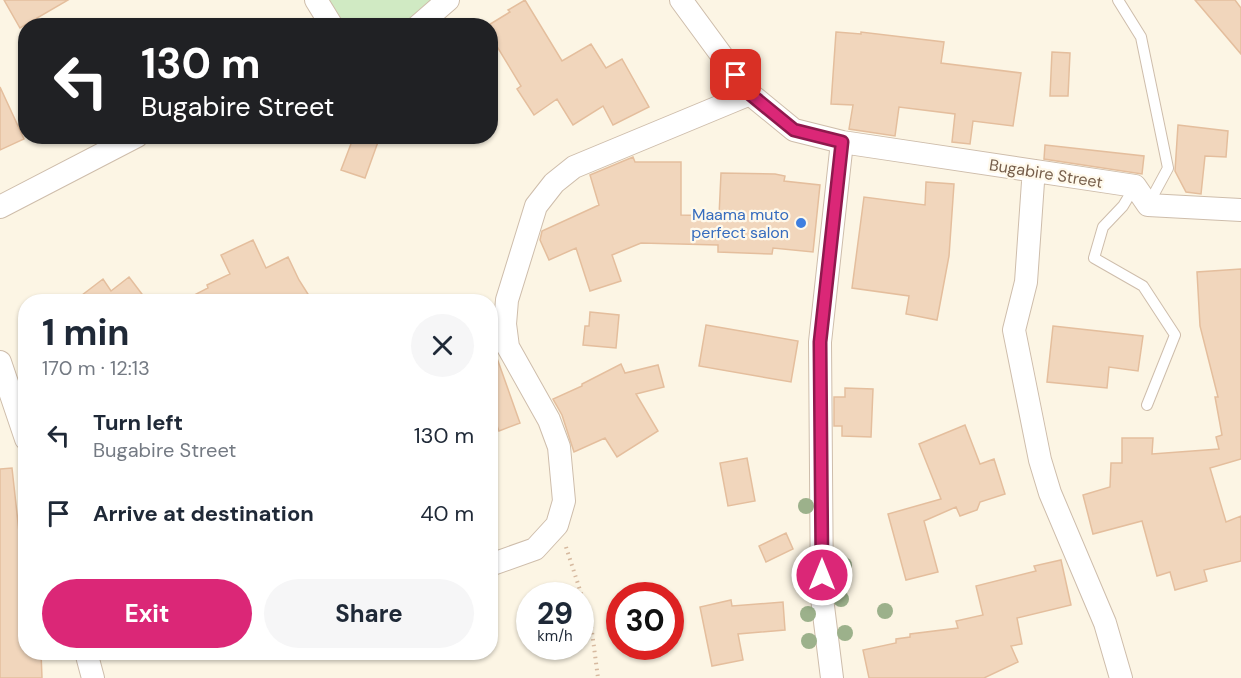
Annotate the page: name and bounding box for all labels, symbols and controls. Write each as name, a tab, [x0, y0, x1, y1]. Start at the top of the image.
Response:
text: 130 m	[141, 36, 261, 91]
icon: left	[42, 42, 120, 120]
pin	[710, 49, 761, 100]
icon: arrive	[719, 58, 752, 91]
text: Bugabire Street	[141, 89, 334, 124]
street label: Bugabire Street	[988, 154, 1104, 193]
place label: Maama muto perfect salon	[691, 204, 789, 243]
marker: Maama muto perfect salon	[794, 216, 808, 230]
text: 1 min	[42, 309, 130, 356]
button: close	[411, 314, 474, 377]
text: 170 m · 12:13	[42, 355, 150, 381]
text: Turn left	[93, 408, 183, 437]
icon: left	[42, 419, 75, 452]
text: 130 m	[414, 421, 474, 450]
text: Bugabire Street	[93, 437, 236, 463]
icon: arrive	[42, 497, 75, 530]
text: Arrive at destination	[93, 499, 314, 528]
text: 40 m	[420, 499, 474, 528]
position arrow	[790, 543, 854, 607]
button: Exit	[42, 579, 252, 648]
button: Share	[264, 579, 474, 648]
speed limit sign: 30	[606, 582, 684, 660]
text: 29	[537, 594, 573, 633]
text: km/h	[537, 626, 573, 646]

